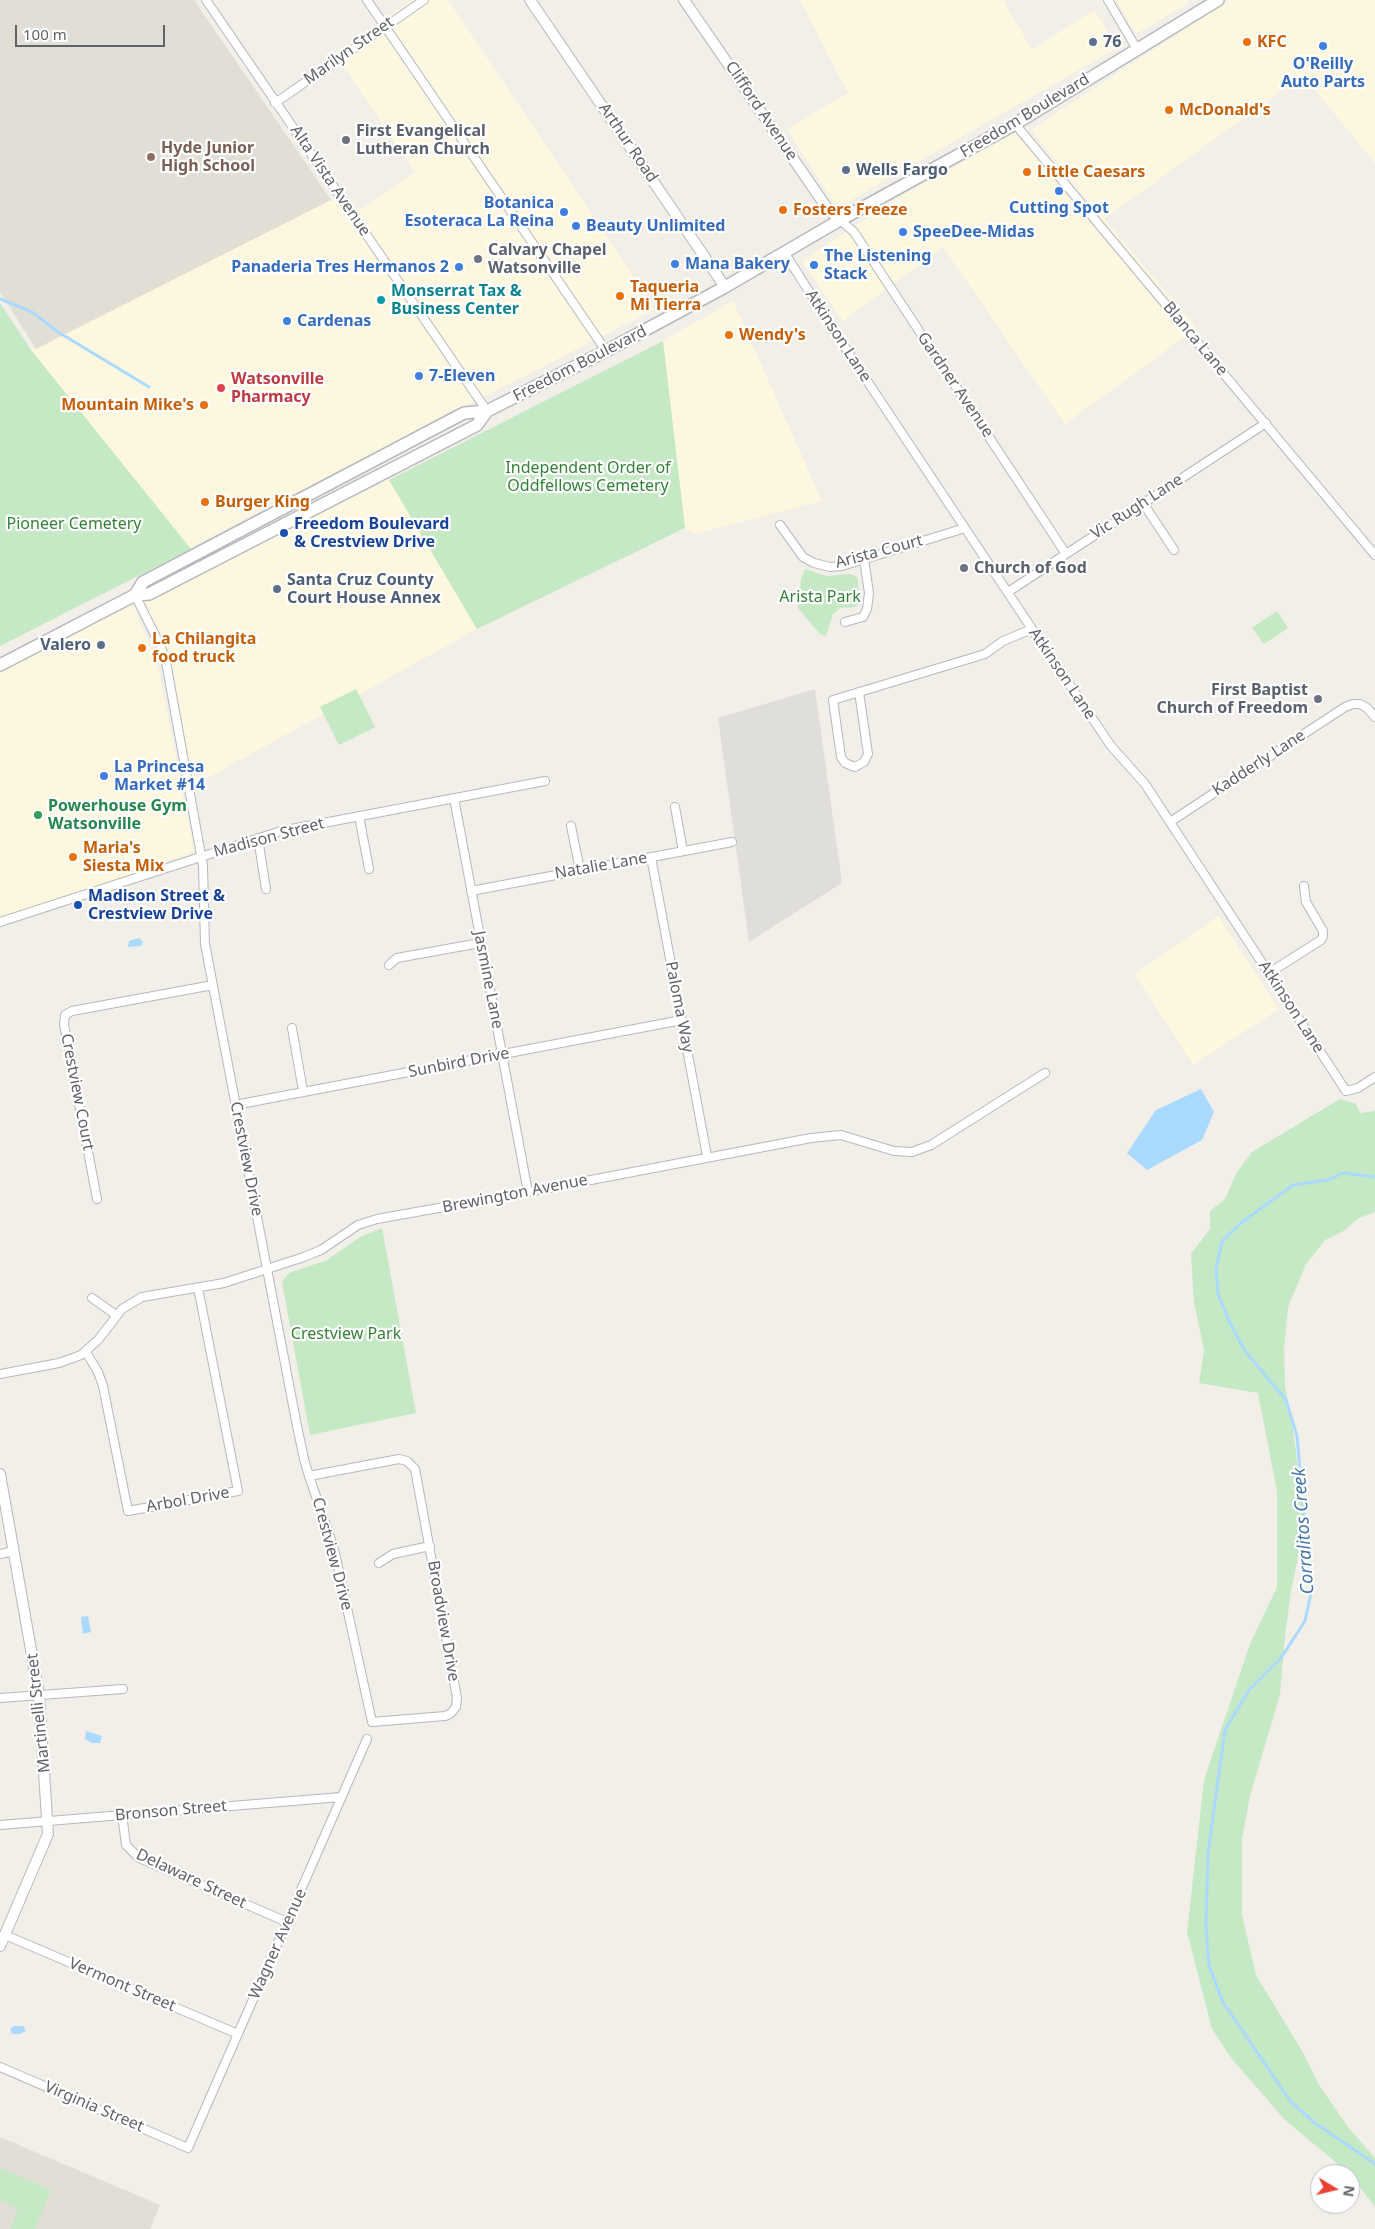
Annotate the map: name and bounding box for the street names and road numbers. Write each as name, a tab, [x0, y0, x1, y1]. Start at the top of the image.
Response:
street label: Marilyn Street	[300, 13, 398, 89]
street label: Clifford Avenue	[721, 58, 801, 164]
street label: Freedom Boulevard	[957, 70, 1093, 162]
street label: Arthur Road	[594, 100, 662, 186]
street label: Alta Vista Avenue	[286, 122, 374, 240]
street label: Atkinson Lane	[801, 286, 875, 386]
street label: Blanca Lane	[1159, 298, 1231, 380]
street label: Freedom Boulevard	[510, 322, 650, 406]
street label: Gardner Avenue	[913, 329, 997, 441]
street label: Vic Rugh Lane	[1088, 470, 1186, 544]
street label: Arista Court	[833, 531, 925, 573]
street label: Atkinson Lane	[1024, 625, 1100, 723]
street label: Kadderly Lane	[1209, 726, 1309, 800]
street label: Madison Street	[212, 814, 326, 862]
street label: Natalie Lane	[553, 848, 649, 884]
street label: Jasmine Lane	[469, 929, 507, 1031]
street label: Atkinson Lane	[1254, 957, 1328, 1057]
street label: Paloma Way	[661, 960, 697, 1054]
street label: Crestview Court	[56, 1032, 98, 1152]
street label: Sunbird Drive	[407, 1044, 511, 1082]
street label: Crestview Drive	[225, 1100, 267, 1218]
street label: Brewington Avenue	[441, 1171, 589, 1217]
street label: Arbol Drive	[145, 1483, 231, 1517]
street label: Crestview Drive	[308, 1495, 356, 1613]
street label: Broadview Drive	[423, 1559, 463, 1683]
street label: Martinelli Street	[23, 1652, 55, 1774]
street label: Bronson Street	[114, 1797, 228, 1825]
street label: Delaware Street	[133, 1845, 249, 1913]
street label: Wagner Avenue	[245, 1886, 311, 2002]
street label: Vermont Street	[66, 1954, 178, 2016]
street label: Virginia Street	[41, 2077, 147, 2137]

